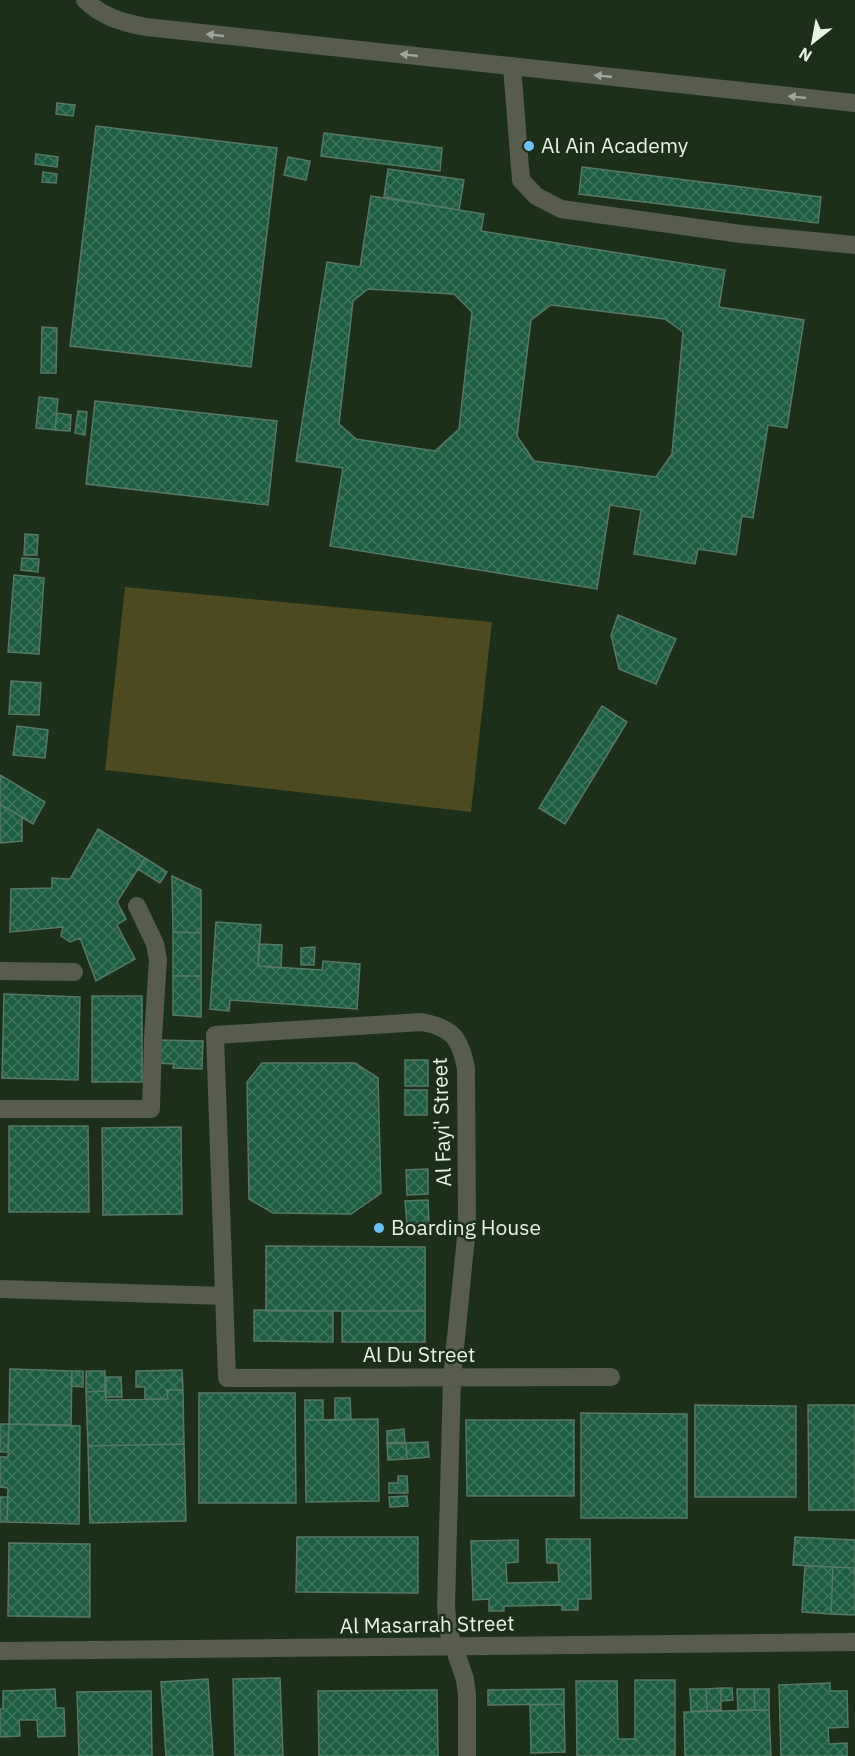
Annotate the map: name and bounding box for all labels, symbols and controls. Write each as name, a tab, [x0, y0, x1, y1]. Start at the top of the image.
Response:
north arrow	[783, 12, 843, 72]
one-way arrow	[206, 30, 225, 40]
text: N	[795, 43, 815, 66]
one-way arrow	[400, 50, 419, 60]
one-way arrow	[593, 71, 612, 81]
one-way arrow	[787, 92, 806, 102]
place label: Al Ain Academy	[541, 131, 689, 159]
marker: Al Ain Academy	[522, 139, 536, 153]
street label: Al Fayi' Street	[425, 1057, 457, 1187]
place label: Boarding House	[391, 1213, 541, 1241]
marker: Boarding House	[372, 1221, 386, 1235]
street label: Al Du Street	[363, 1340, 475, 1368]
street label: Al Masarrah Street	[339, 1608, 515, 1640]

